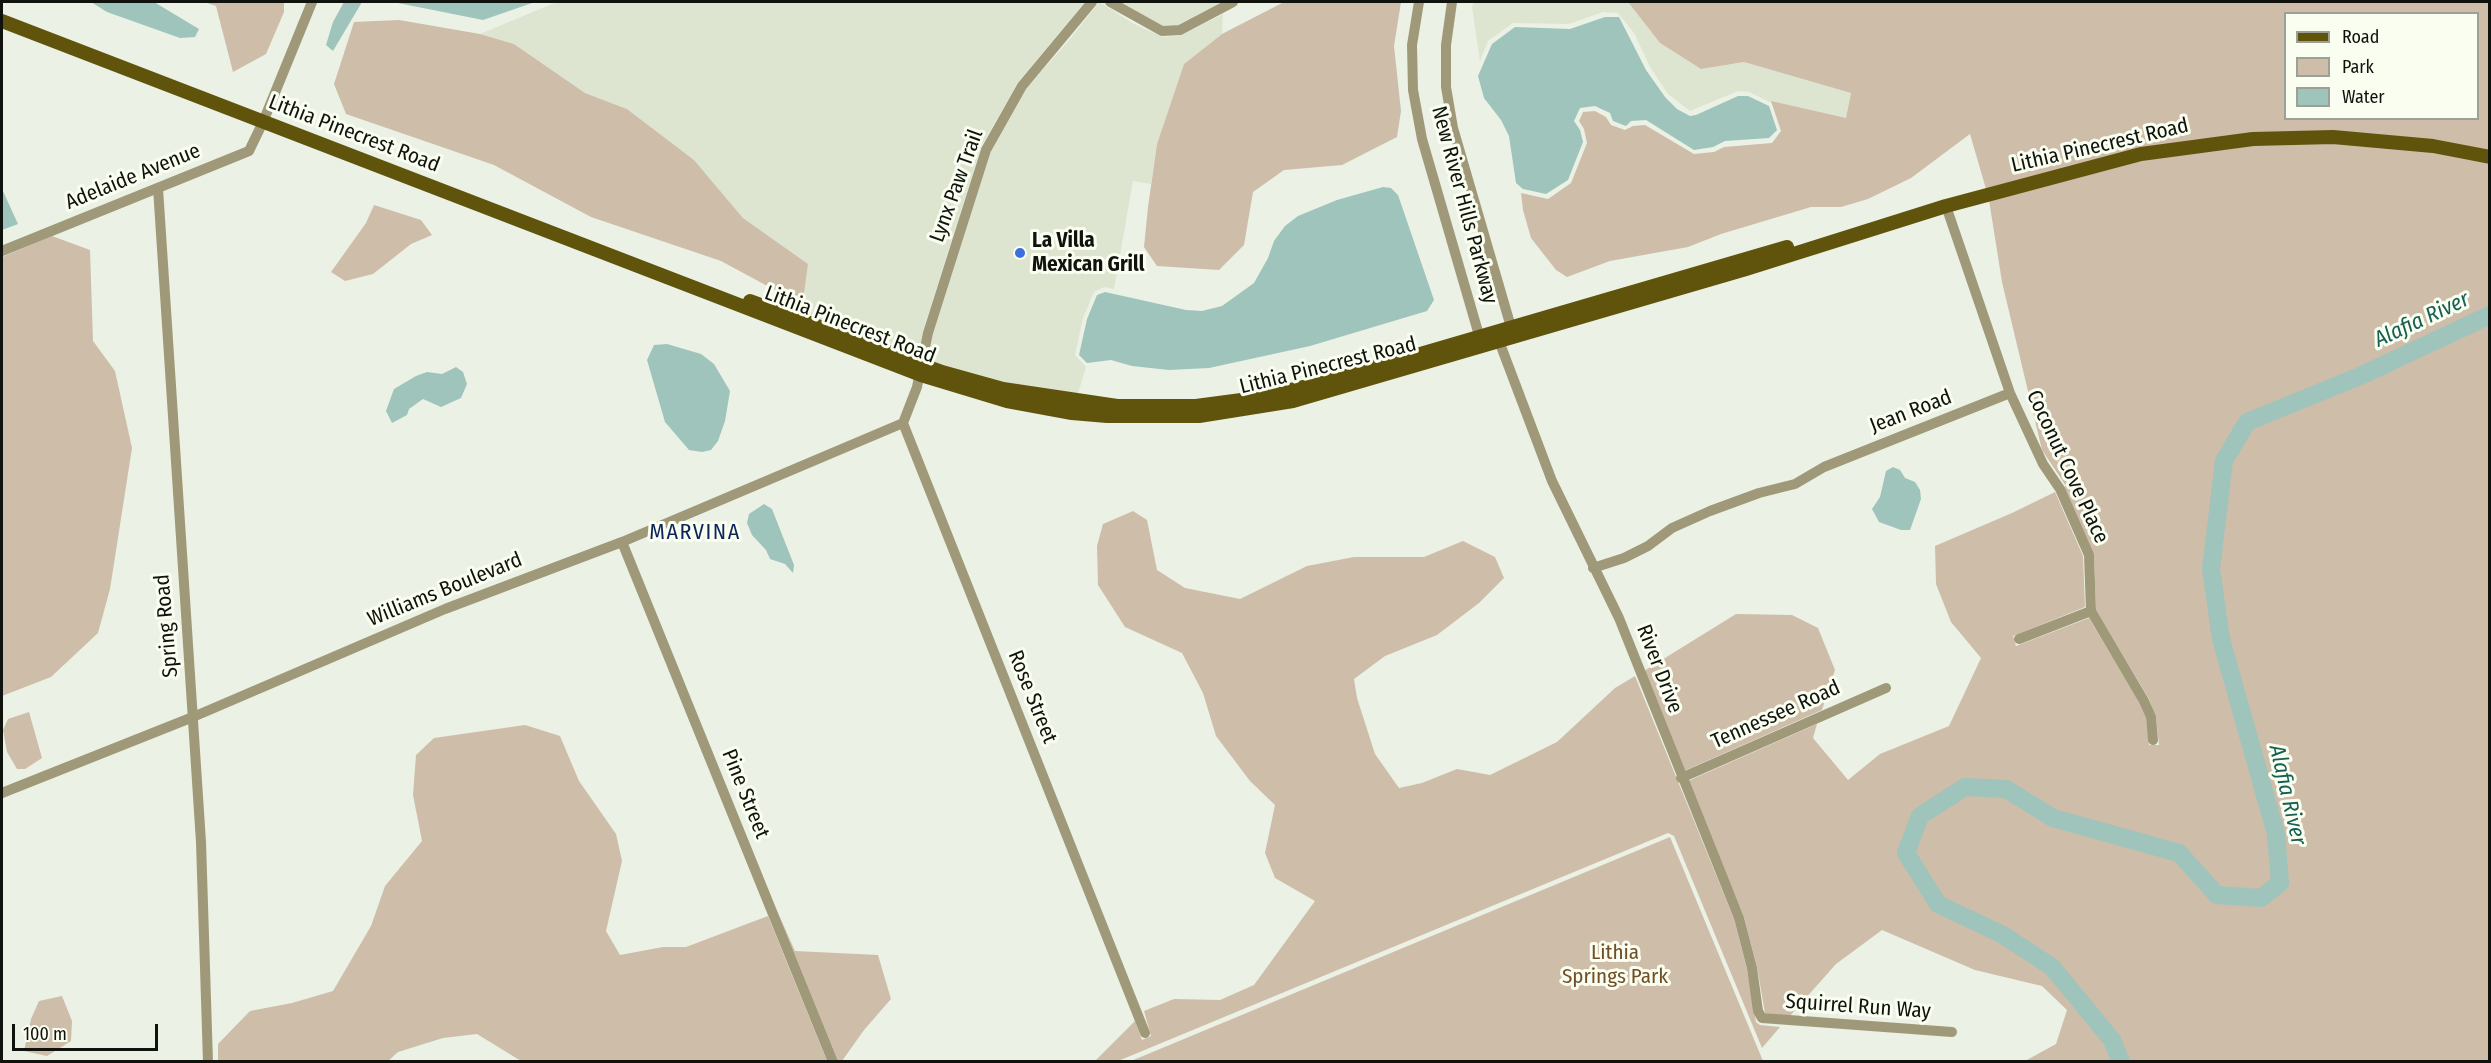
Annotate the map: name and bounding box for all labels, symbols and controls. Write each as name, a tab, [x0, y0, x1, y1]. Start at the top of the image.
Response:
legend	[2284, 12, 2479, 120]
text: Road	[2342, 26, 2379, 48]
text: Park	[2342, 56, 2374, 78]
text: Water	[2342, 86, 2385, 108]
street label: Lithia Pinecrest Road	[265, 90, 443, 178]
street label: New River Hills Parkway	[1425, 103, 1503, 307]
street label: Lithia Pinecrest Road	[2009, 113, 2191, 179]
street label: Lynx Paw Trail	[925, 126, 989, 246]
street label: Adelaide Avenue	[62, 138, 204, 216]
place label: La Villa Mexican Grill	[1032, 228, 1145, 278]
marker: La Villa Mexican Grill	[1013, 246, 1027, 260]
street label: Lithia Pinecrest Road	[761, 281, 939, 369]
water label: Alafia River	[2370, 287, 2474, 353]
street label: Lithia Pinecrest Road	[1237, 332, 1419, 400]
street label: Jean Road	[1866, 385, 1956, 439]
street label: Coconut Cove Place	[2020, 386, 2114, 548]
district label: MARVINA	[649, 520, 741, 546]
street label: Williams Boulevard	[364, 548, 526, 632]
street label: Spring Road	[150, 573, 184, 679]
street label: River Drive	[1631, 621, 1687, 717]
street label: Rose Street	[1002, 647, 1062, 747]
street label: Tennessee Road	[1708, 675, 1844, 755]
water label: Alafia River	[2263, 742, 2311, 848]
street label: Pine Street	[716, 746, 774, 842]
park label: Lithia Springs Park	[1562, 940, 1668, 990]
street label: Squirrel Run Way	[1784, 989, 1932, 1025]
scale bar	[15, 1012, 160, 1050]
text: 100 m	[23, 1023, 67, 1045]

